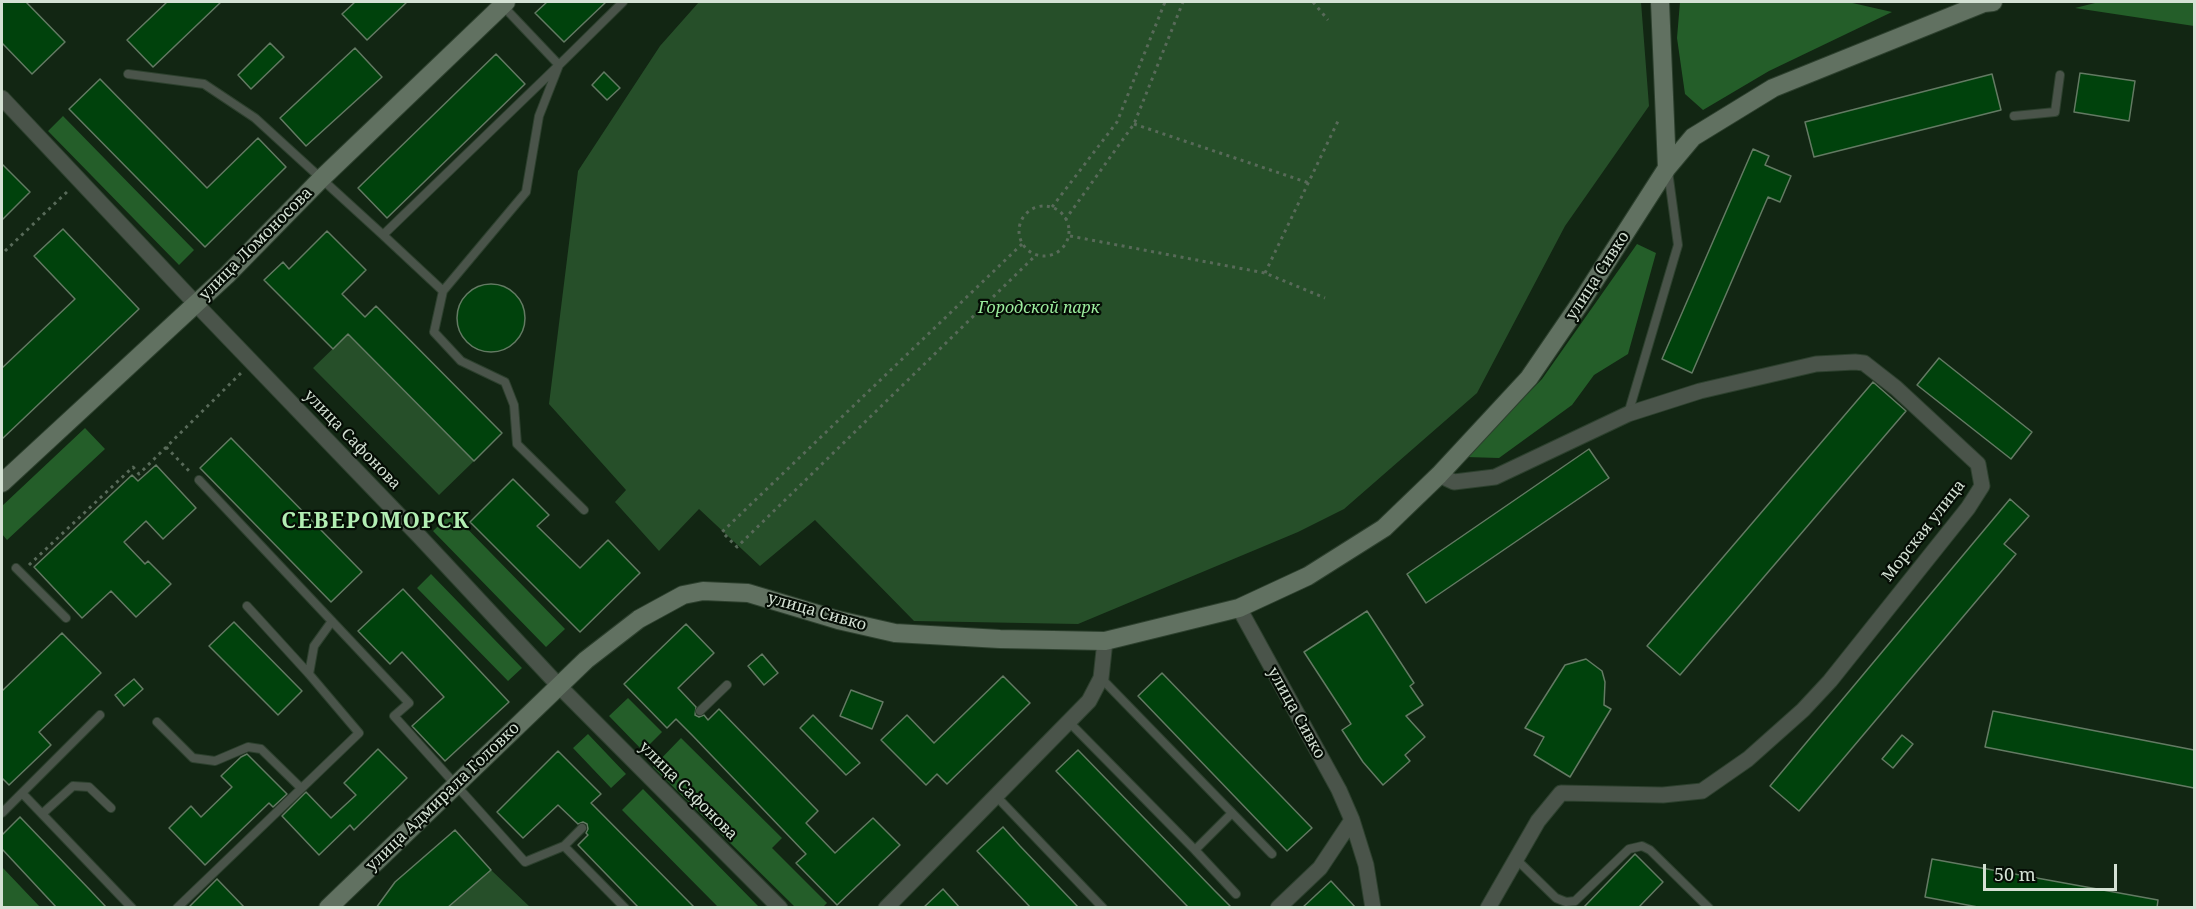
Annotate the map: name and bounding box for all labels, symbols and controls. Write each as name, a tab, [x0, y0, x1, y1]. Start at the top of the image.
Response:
street label: улица Ломоносова	[195, 183, 317, 305]
street label: улица Сивко	[1562, 228, 1634, 324]
park label: Городской парк	[978, 298, 1100, 318]
street label: улица Сафонова	[300, 386, 404, 494]
street label: Морская улица	[1878, 476, 1970, 586]
district label: СЕВЕРОМОРСК	[282, 509, 470, 535]
street label: улица Сивко	[765, 589, 869, 635]
street label: улица Сивко	[1263, 664, 1329, 762]
street label: улица Адмирала Головко	[362, 719, 524, 875]
street label: улица Сафонова	[635, 738, 741, 844]
scale bar	[1986, 852, 2120, 890]
text: 50 m	[1994, 862, 2036, 886]

